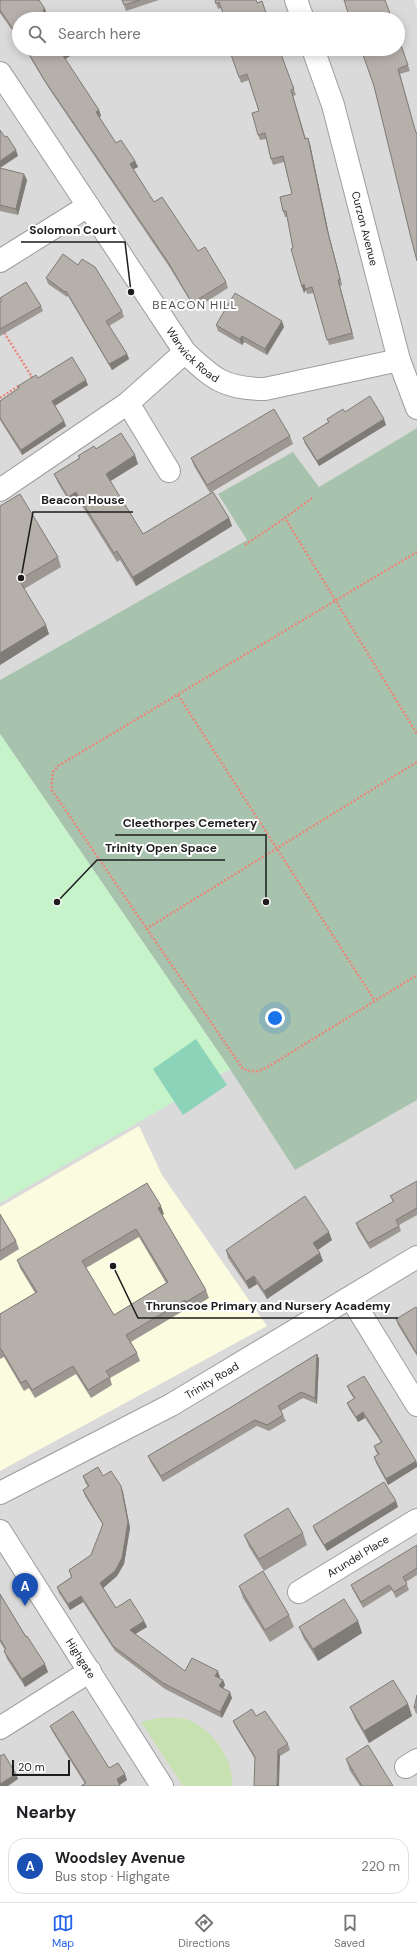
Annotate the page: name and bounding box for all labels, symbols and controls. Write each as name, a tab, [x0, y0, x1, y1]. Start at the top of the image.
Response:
search box	[12, 12, 405, 56]
icon: search	[26, 23, 48, 45]
text: Search here	[58, 24, 141, 44]
street label: Curzon Avenue	[349, 190, 381, 267]
callout: Solomon Court	[21, 218, 125, 242]
text: Solomon Court	[29, 222, 117, 238]
district label: BEACON HILL	[152, 297, 238, 313]
street label: Warwick Road	[163, 324, 222, 385]
callout: Beacon House	[33, 488, 133, 512]
text: Beacon House	[41, 492, 125, 508]
callout: Cleethorpes Cemetery	[115, 811, 266, 835]
text: Cleethorpes Cemetery	[123, 815, 258, 831]
callout: Trinity Open Space	[97, 836, 225, 860]
text: Trinity Open Space	[105, 840, 217, 856]
your location	[265, 1008, 285, 1028]
callout: Thrunscoe Primary and Nursery Academy	[138, 1294, 398, 1318]
text: Thrunscoe Primary and Nursery Academy	[146, 1298, 391, 1314]
street label: Trinity Road	[182, 1359, 241, 1402]
street label: Arundel Place	[324, 1532, 391, 1580]
pin: A	[12, 1573, 38, 1606]
street label: Highgate	[63, 1636, 99, 1681]
scale bar	[12, 1758, 70, 1777]
text: 20 m	[18, 1760, 44, 1774]
text: Nearby	[16, 1801, 76, 1823]
text: Woodsley Avenue	[55, 1848, 185, 1868]
text: A	[25, 1858, 35, 1875]
text: 220 m	[361, 1858, 400, 1875]
text: Bus stop · Highgate	[55, 1868, 170, 1885]
tab: Map	[52, 1912, 74, 1950]
tab: Directions	[178, 1912, 230, 1950]
tab: Saved	[334, 1912, 365, 1950]

